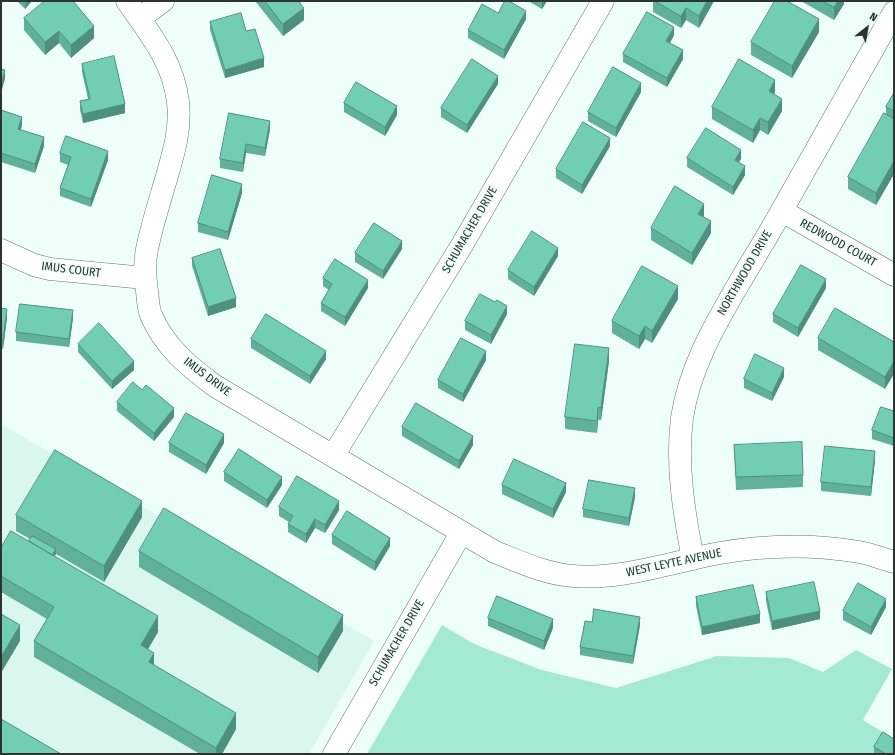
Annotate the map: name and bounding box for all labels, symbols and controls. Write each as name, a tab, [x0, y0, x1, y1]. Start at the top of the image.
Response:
north arrow	[847, 8, 887, 48]
text: N	[867, 10, 880, 25]
street label: SCHUMACHER DRIVE	[439, 184, 501, 276]
street label: REDWOOD COURT	[797, 216, 879, 270]
street label: NORTHWOOD DRIVE	[715, 228, 775, 318]
street label: IMUS COURT	[40, 259, 102, 281]
street label: IMUS DRIVE	[180, 354, 234, 400]
street label: WEST LEYTE AVENUE	[625, 546, 723, 580]
street label: SCHUMACHER DRIVE	[366, 597, 428, 689]

